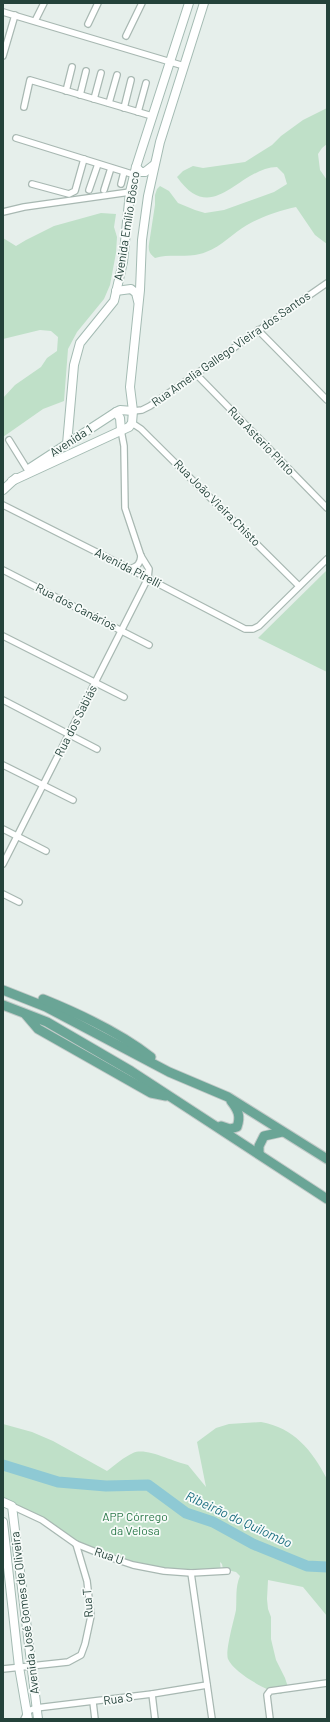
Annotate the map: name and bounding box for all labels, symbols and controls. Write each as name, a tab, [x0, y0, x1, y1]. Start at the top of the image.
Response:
street label: Avenida Emílio Bôsco	[110, 170, 142, 281]
street label: Rua Amelia Gallego Vieira dos Santos	[148, 288, 313, 409]
street label: Rua Asterio Pinto	[226, 403, 298, 477]
street label: Avenida 1	[47, 421, 94, 459]
street label: Rua João Vieira Chisto	[172, 456, 264, 548]
street label: Avenida Pirelli	[93, 544, 164, 590]
street label: Rua dos Canários	[34, 580, 120, 633]
street label: Rua dos Sabiás	[51, 682, 99, 759]
water label: Ribeirão do Quilombo	[183, 1487, 295, 1551]
park label: APP Córrego da Velosa	[102, 1509, 168, 1537]
street label: Avenida José Gomes de Oliveira	[7, 1531, 41, 1695]
street label: Rua U	[93, 1544, 126, 1567]
street label: Rua T	[79, 1588, 95, 1618]
street label: Rua S	[102, 1689, 133, 1707]

